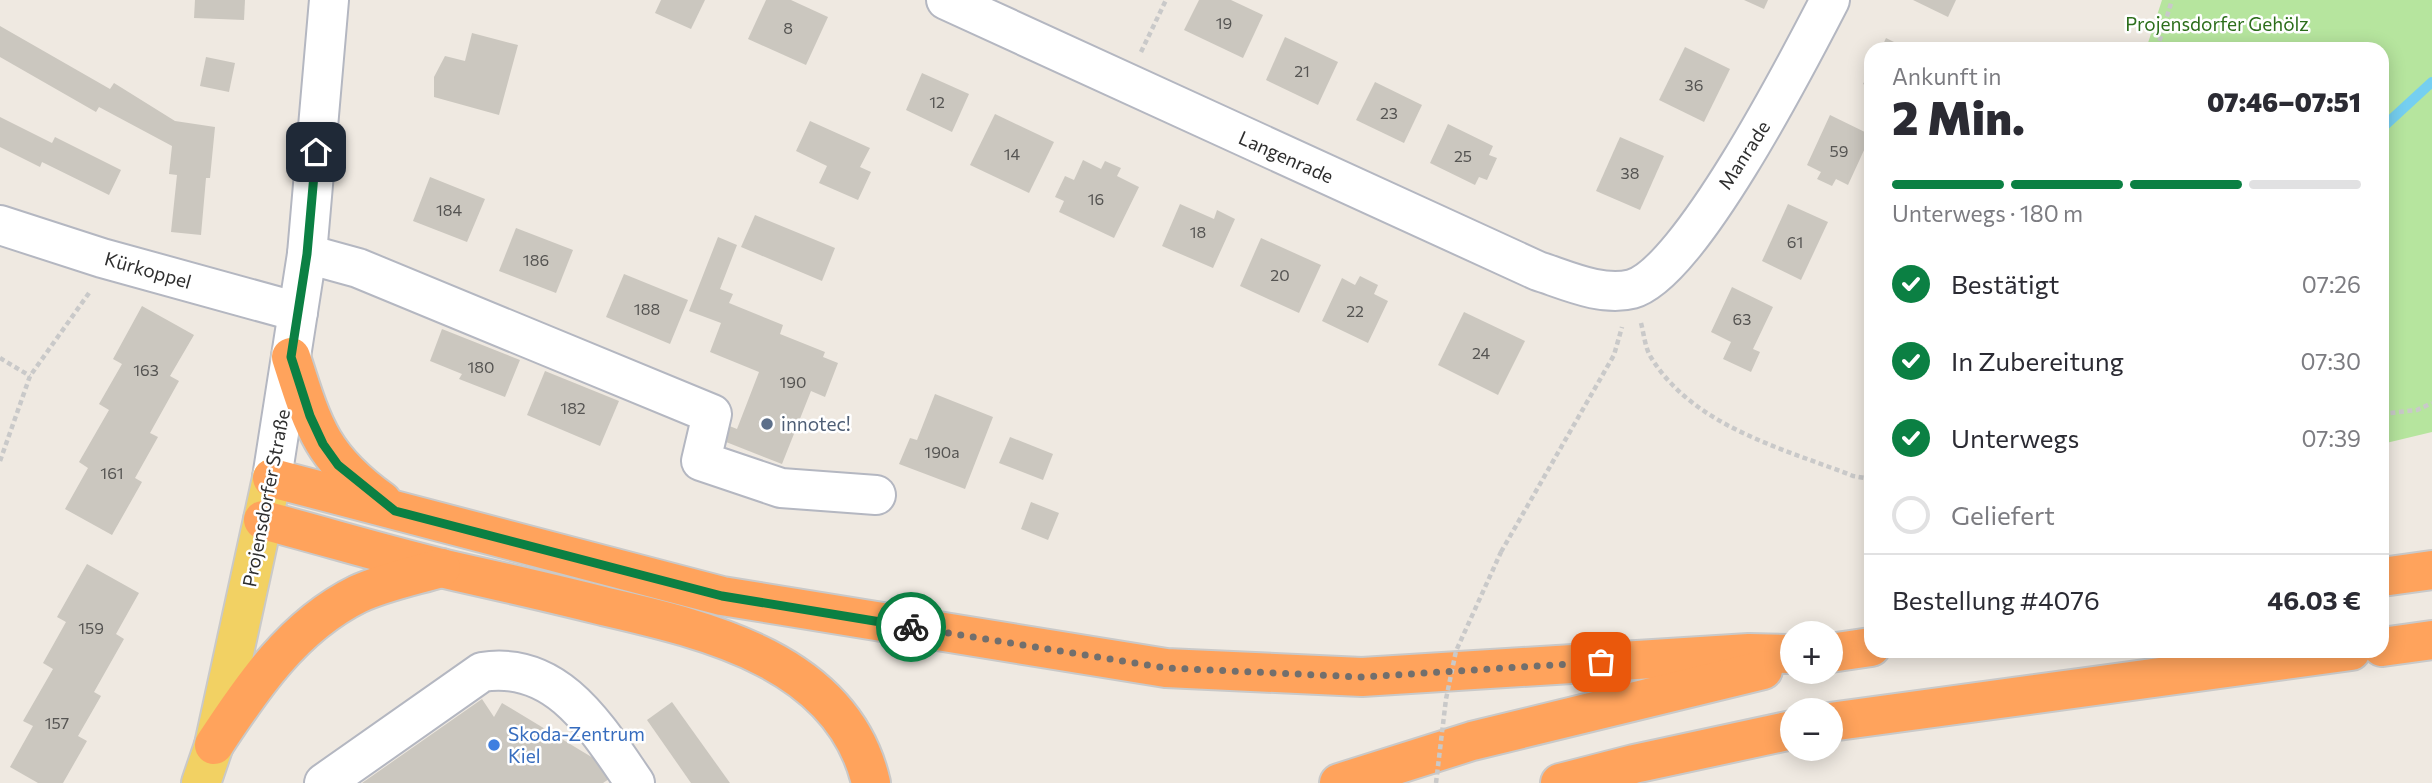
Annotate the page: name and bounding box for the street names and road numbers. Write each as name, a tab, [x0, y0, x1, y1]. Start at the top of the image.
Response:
street label: Manrade	[1713, 116, 1774, 193]
street label: Langenrade	[1235, 125, 1337, 188]
street label: Kürkoppel	[102, 246, 194, 293]
street label: Projensdorfer Straße	[237, 407, 294, 589]

